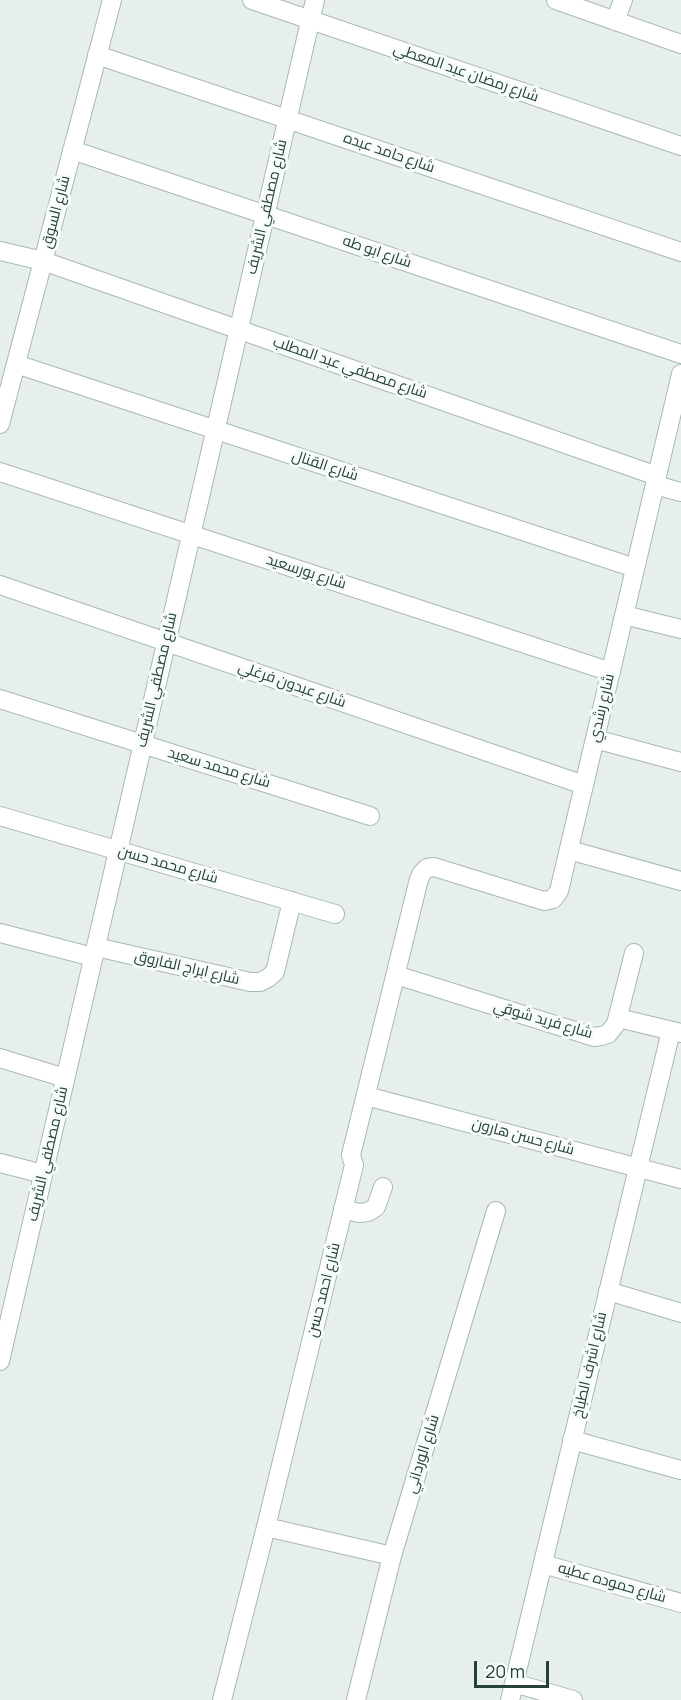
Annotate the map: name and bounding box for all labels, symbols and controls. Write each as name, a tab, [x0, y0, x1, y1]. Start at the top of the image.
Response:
street label: شارع رمضان عبد المعطي	[391, 40, 541, 106]
street label: شارع حامد عبده	[341, 129, 437, 177]
street label: شارع مصطفي الشريف	[243, 138, 291, 276]
street label: شارع السوق	[38, 174, 74, 250]
street label: شارع ابو طه	[340, 232, 414, 272]
street label: شارع مصطفي عبد المطلب	[270, 333, 430, 403]
street label: شارع القنال	[290, 447, 360, 485]
street label: شارع بورسعيد	[264, 551, 348, 593]
street label: شارع مصطفي الشريف	[133, 611, 181, 749]
street label: شارع عبدون فرغلي	[236, 658, 348, 712]
street label: شارع رشدي	[585, 672, 619, 744]
street label: شارع محمد سعيد	[166, 744, 272, 792]
street label: شارع محمد حسن	[116, 842, 220, 888]
street label: شارع ابراج الفاروق	[133, 947, 241, 989]
street label: شارع فريد شوقي	[491, 997, 595, 1043]
street label: شارع مصطفي الشريف	[24, 1085, 72, 1223]
street label: شارع حسن هارون	[470, 1115, 576, 1159]
street label: شارع احمد حسن	[304, 1241, 344, 1339]
street label: شارع اشرف الطباخ	[569, 1310, 611, 1420]
street label: شارع الورداني	[402, 1412, 444, 1496]
street label: شارع حموده عطيه	[556, 1559, 668, 1607]
scale bar	[477, 1649, 552, 1687]
text: 20 m	[485, 1659, 525, 1683]

